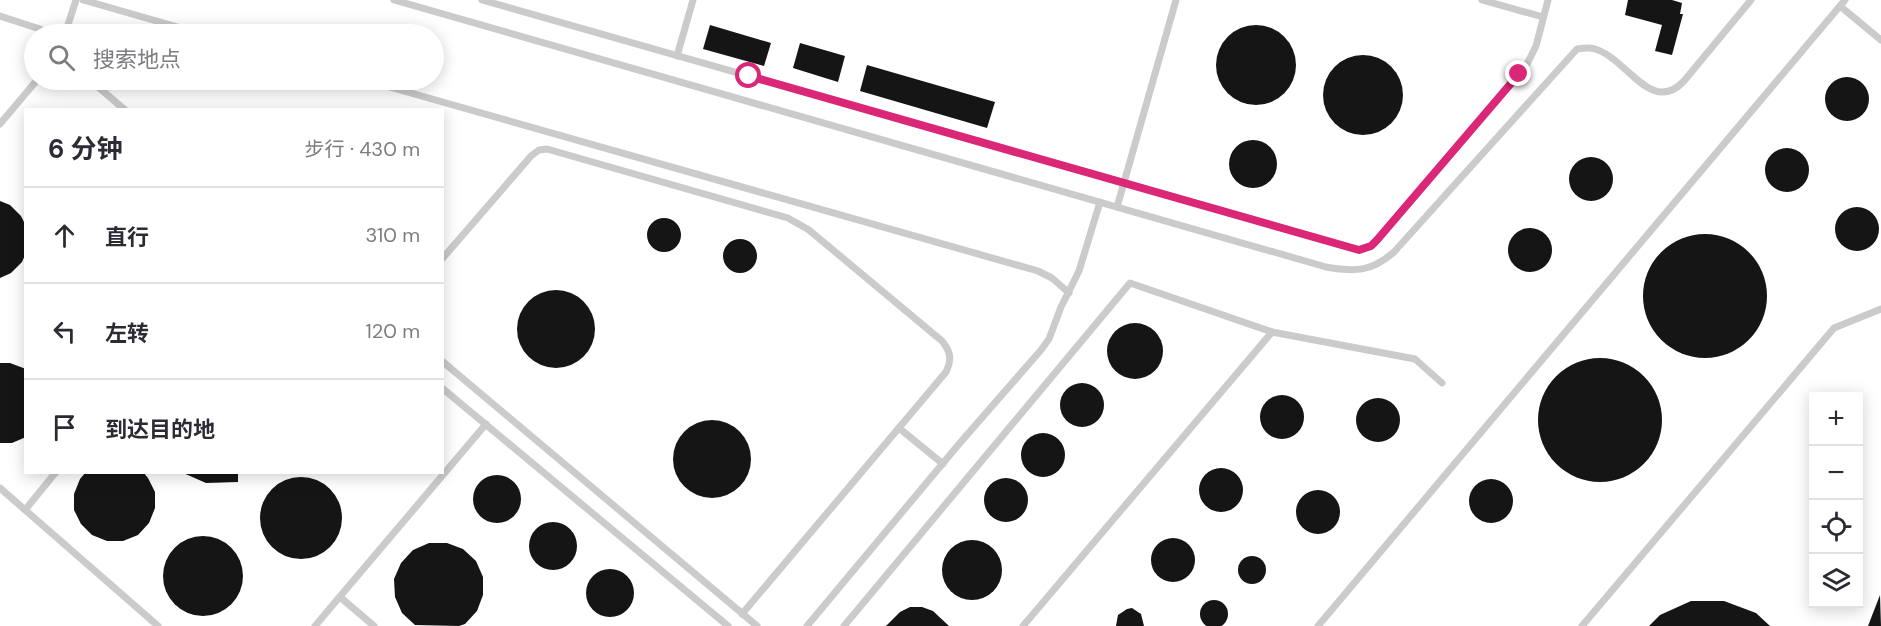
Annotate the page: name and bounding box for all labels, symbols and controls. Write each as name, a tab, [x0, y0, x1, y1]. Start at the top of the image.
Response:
search box	[24, 24, 444, 90]
icon: search	[45, 41, 78, 74]
text: 搜索地点	[93, 45, 181, 74]
route end	[1505, 60, 1531, 86]
route start	[735, 62, 761, 88]
text: 6 分钟	[48, 132, 123, 166]
text: 步行 · 430 m	[305, 136, 420, 162]
icon: ahead	[48, 219, 81, 252]
text: 310 m	[365, 222, 420, 248]
text: 直行	[105, 223, 149, 252]
icon: left	[48, 315, 81, 348]
text: 120 m	[366, 318, 420, 344]
text: 左转	[105, 319, 149, 348]
map controls	[1809, 392, 1863, 608]
button: +	[1809, 392, 1863, 446]
icon: arrive	[48, 411, 81, 444]
text: 到达目的地	[105, 415, 215, 444]
button: −	[1809, 446, 1863, 500]
button: locate	[1809, 500, 1863, 554]
button: layers	[1809, 554, 1863, 608]

